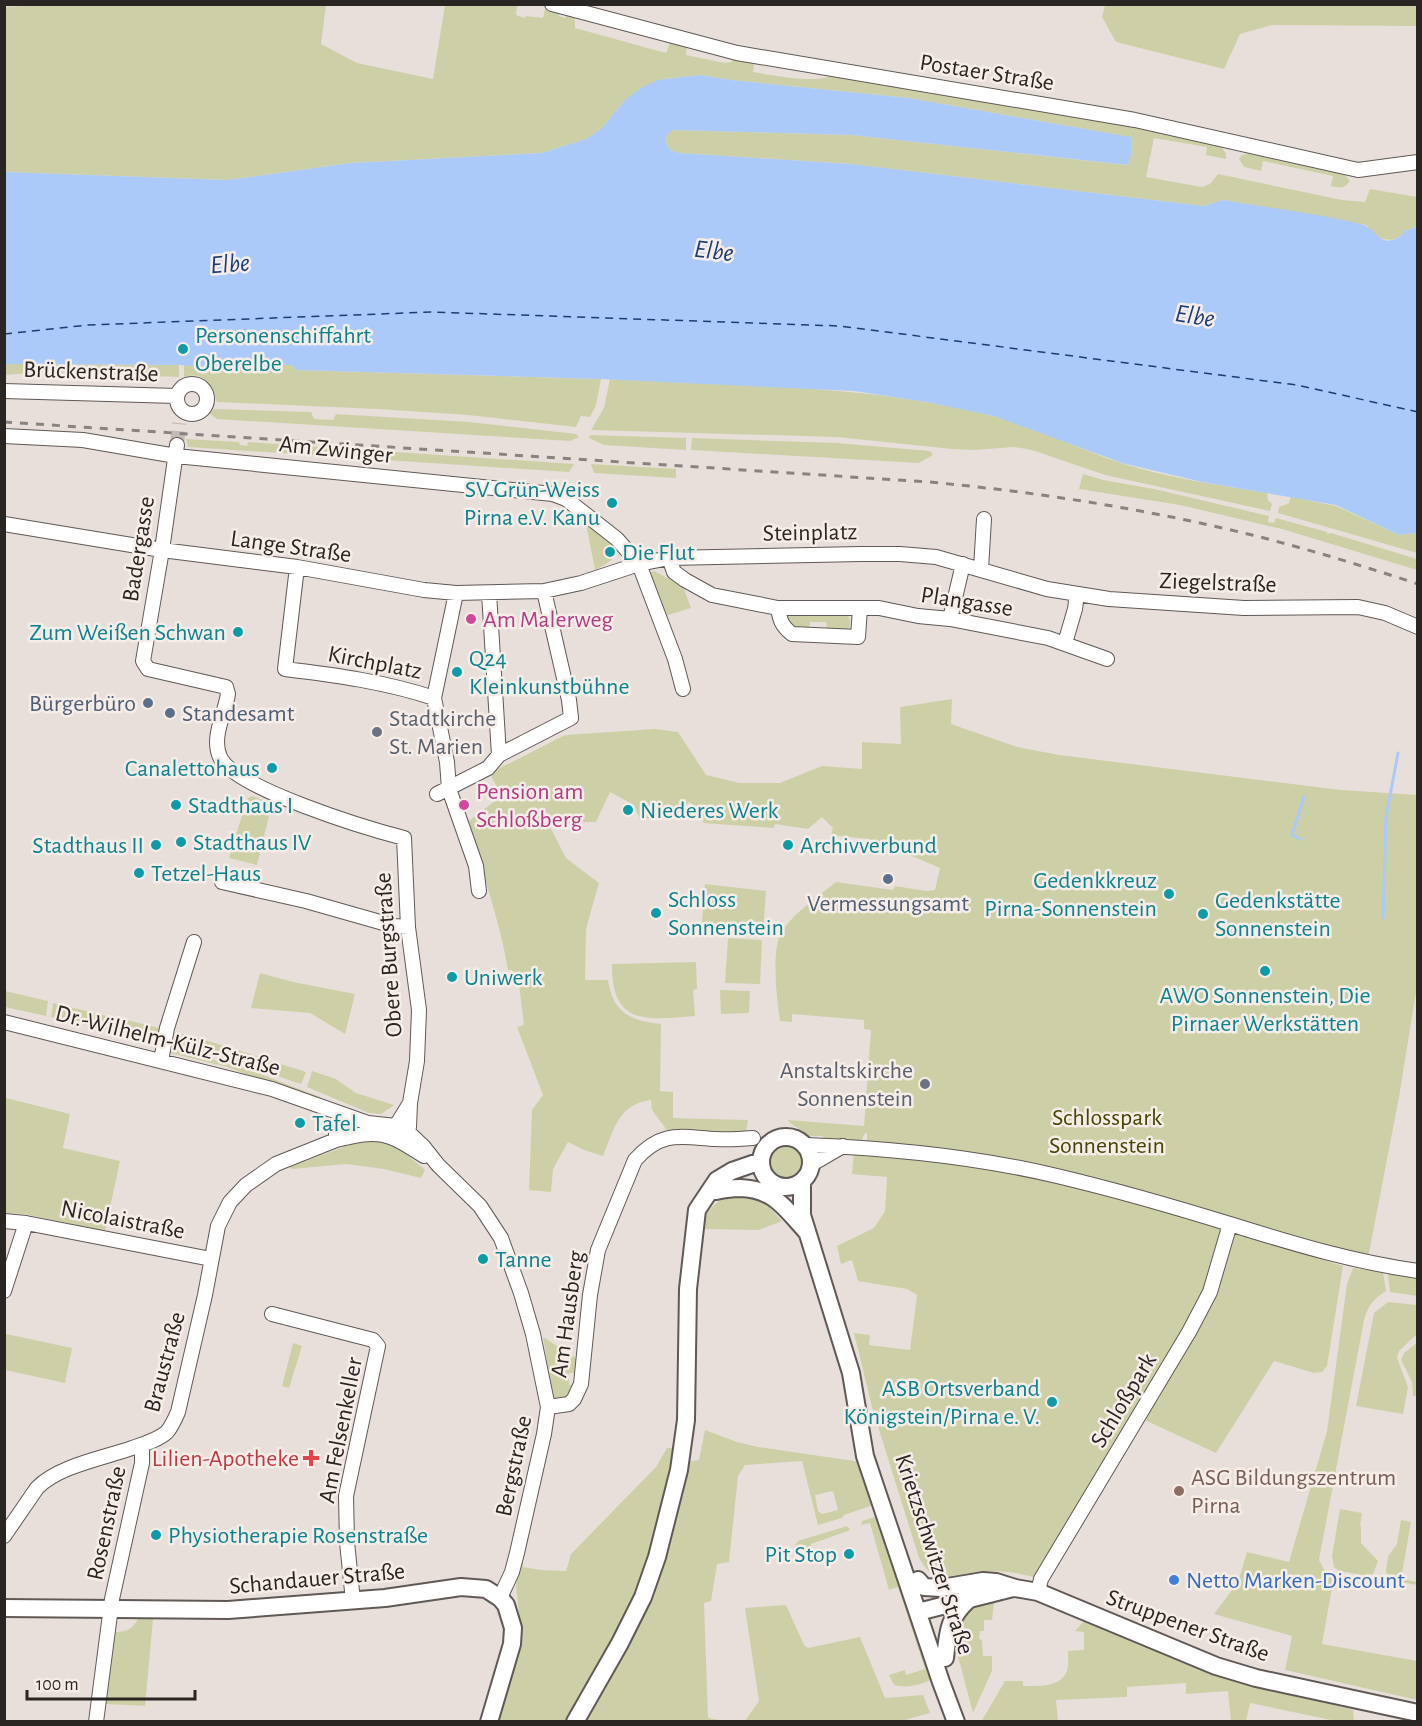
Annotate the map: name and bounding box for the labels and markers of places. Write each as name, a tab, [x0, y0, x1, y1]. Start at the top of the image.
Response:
place label: Personenschiffahrt Oberelbe	[195, 324, 371, 376]
marker: Personenschiffahrt Oberelbe	[176, 342, 190, 356]
place label: SV Grün-Weiss Pirna e.V. Kanu	[464, 478, 600, 530]
marker: SV Grün-Weiss Pirna e.V. Kanu	[605, 496, 619, 510]
place label: Die Flut	[622, 541, 695, 565]
marker: Die Flut	[603, 545, 617, 559]
place label: Am Malerweg	[483, 608, 613, 632]
marker: Am Malerweg	[464, 612, 478, 626]
place label: Zum Weißen Schwan	[29, 621, 226, 645]
marker: Zum Weißen Schwan	[231, 625, 245, 639]
place label: Q24 Kleinkunstbühne	[469, 647, 629, 699]
marker: Q24 Kleinkunstbühne	[450, 665, 464, 679]
place label: Bürgerbüro	[29, 692, 136, 716]
marker: Bürgerbüro	[141, 696, 155, 710]
place label: Standesamt	[182, 702, 295, 726]
marker: Standesamt	[163, 706, 177, 720]
place label: Stadtkirche St. Marien	[389, 707, 496, 759]
marker: Stadtkirche St. Marien	[370, 725, 384, 739]
place label: Canalettohaus	[125, 757, 260, 781]
marker: Canalettohaus	[265, 761, 279, 775]
place label: Pension am Schloßberg	[476, 780, 584, 832]
place label: Stadthaus I	[188, 794, 293, 818]
marker: Stadthaus I	[169, 798, 183, 812]
marker: Pension am Schloßberg	[457, 798, 471, 812]
place label: Niederes Werk	[640, 799, 779, 823]
marker: Niederes Werk	[621, 803, 635, 817]
place label: Stadthaus IV	[193, 831, 312, 855]
place label: Stadthaus II	[32, 834, 144, 858]
place label: Archivverbund	[800, 834, 937, 858]
marker: Stadthaus IV	[174, 835, 188, 849]
marker: Stadthaus II	[149, 838, 163, 852]
marker: Archivverbund	[781, 838, 795, 852]
place label: Tetzel-Haus	[151, 862, 261, 886]
marker: Tetzel-Haus	[132, 866, 146, 880]
place label: Gedenkkreuz Pirna-Sonnenstein	[984, 869, 1157, 921]
marker: Vermessungsamt	[881, 872, 895, 886]
marker: Gedenkkreuz Pirna-Sonnenstein	[1162, 887, 1176, 901]
place label: Schloss Sonnenstein	[668, 888, 784, 940]
place label: Gedenkstätte Sonnenstein	[1215, 889, 1340, 941]
place label: Vermessungsamt	[807, 892, 969, 916]
marker: Schloss Sonnenstein	[649, 906, 663, 920]
marker: Gedenkstätte Sonnenstein	[1196, 907, 1210, 921]
marker: AWO Sonnenstein, Die Pirnaer Werkstätten	[1258, 964, 1272, 978]
place label: Uniwerk	[464, 966, 542, 990]
marker: Uniwerk	[445, 970, 459, 984]
place label: AWO Sonnenstein, Die Pirnaer Werkstätten	[1159, 984, 1371, 1036]
place label: Anstaltskirche Sonnenstein	[780, 1059, 913, 1111]
marker: Anstaltskirche Sonnenstein	[918, 1077, 932, 1091]
place label: Tafel	[312, 1112, 357, 1136]
marker: Tafel	[293, 1116, 307, 1130]
place label: Tanne	[495, 1248, 552, 1272]
marker: Tanne	[476, 1252, 490, 1266]
place label: ASB Ortsverband Königstein/Pirna e. V.	[844, 1377, 1040, 1429]
marker: ASB Ortsverband Königstein/Pirna e. V.	[1045, 1395, 1059, 1409]
place label: Lilien-Apotheke	[152, 1447, 299, 1471]
marker: Lilien-Apotheke	[304, 1451, 318, 1465]
place label: ASG Bildungszentrum Pirna	[1191, 1466, 1396, 1518]
marker: ASG Bildungszentrum Pirna	[1172, 1484, 1186, 1498]
place label: Physiotherapie Rosenstraße	[168, 1524, 428, 1548]
marker: Physiotherapie Rosenstraße	[149, 1528, 163, 1542]
place label: Pit Stop	[764, 1543, 837, 1567]
marker: Pit Stop	[842, 1547, 856, 1561]
place label: Netto Marken-Discount	[1186, 1569, 1405, 1593]
marker: Netto Marken-Discount	[1167, 1573, 1181, 1587]

